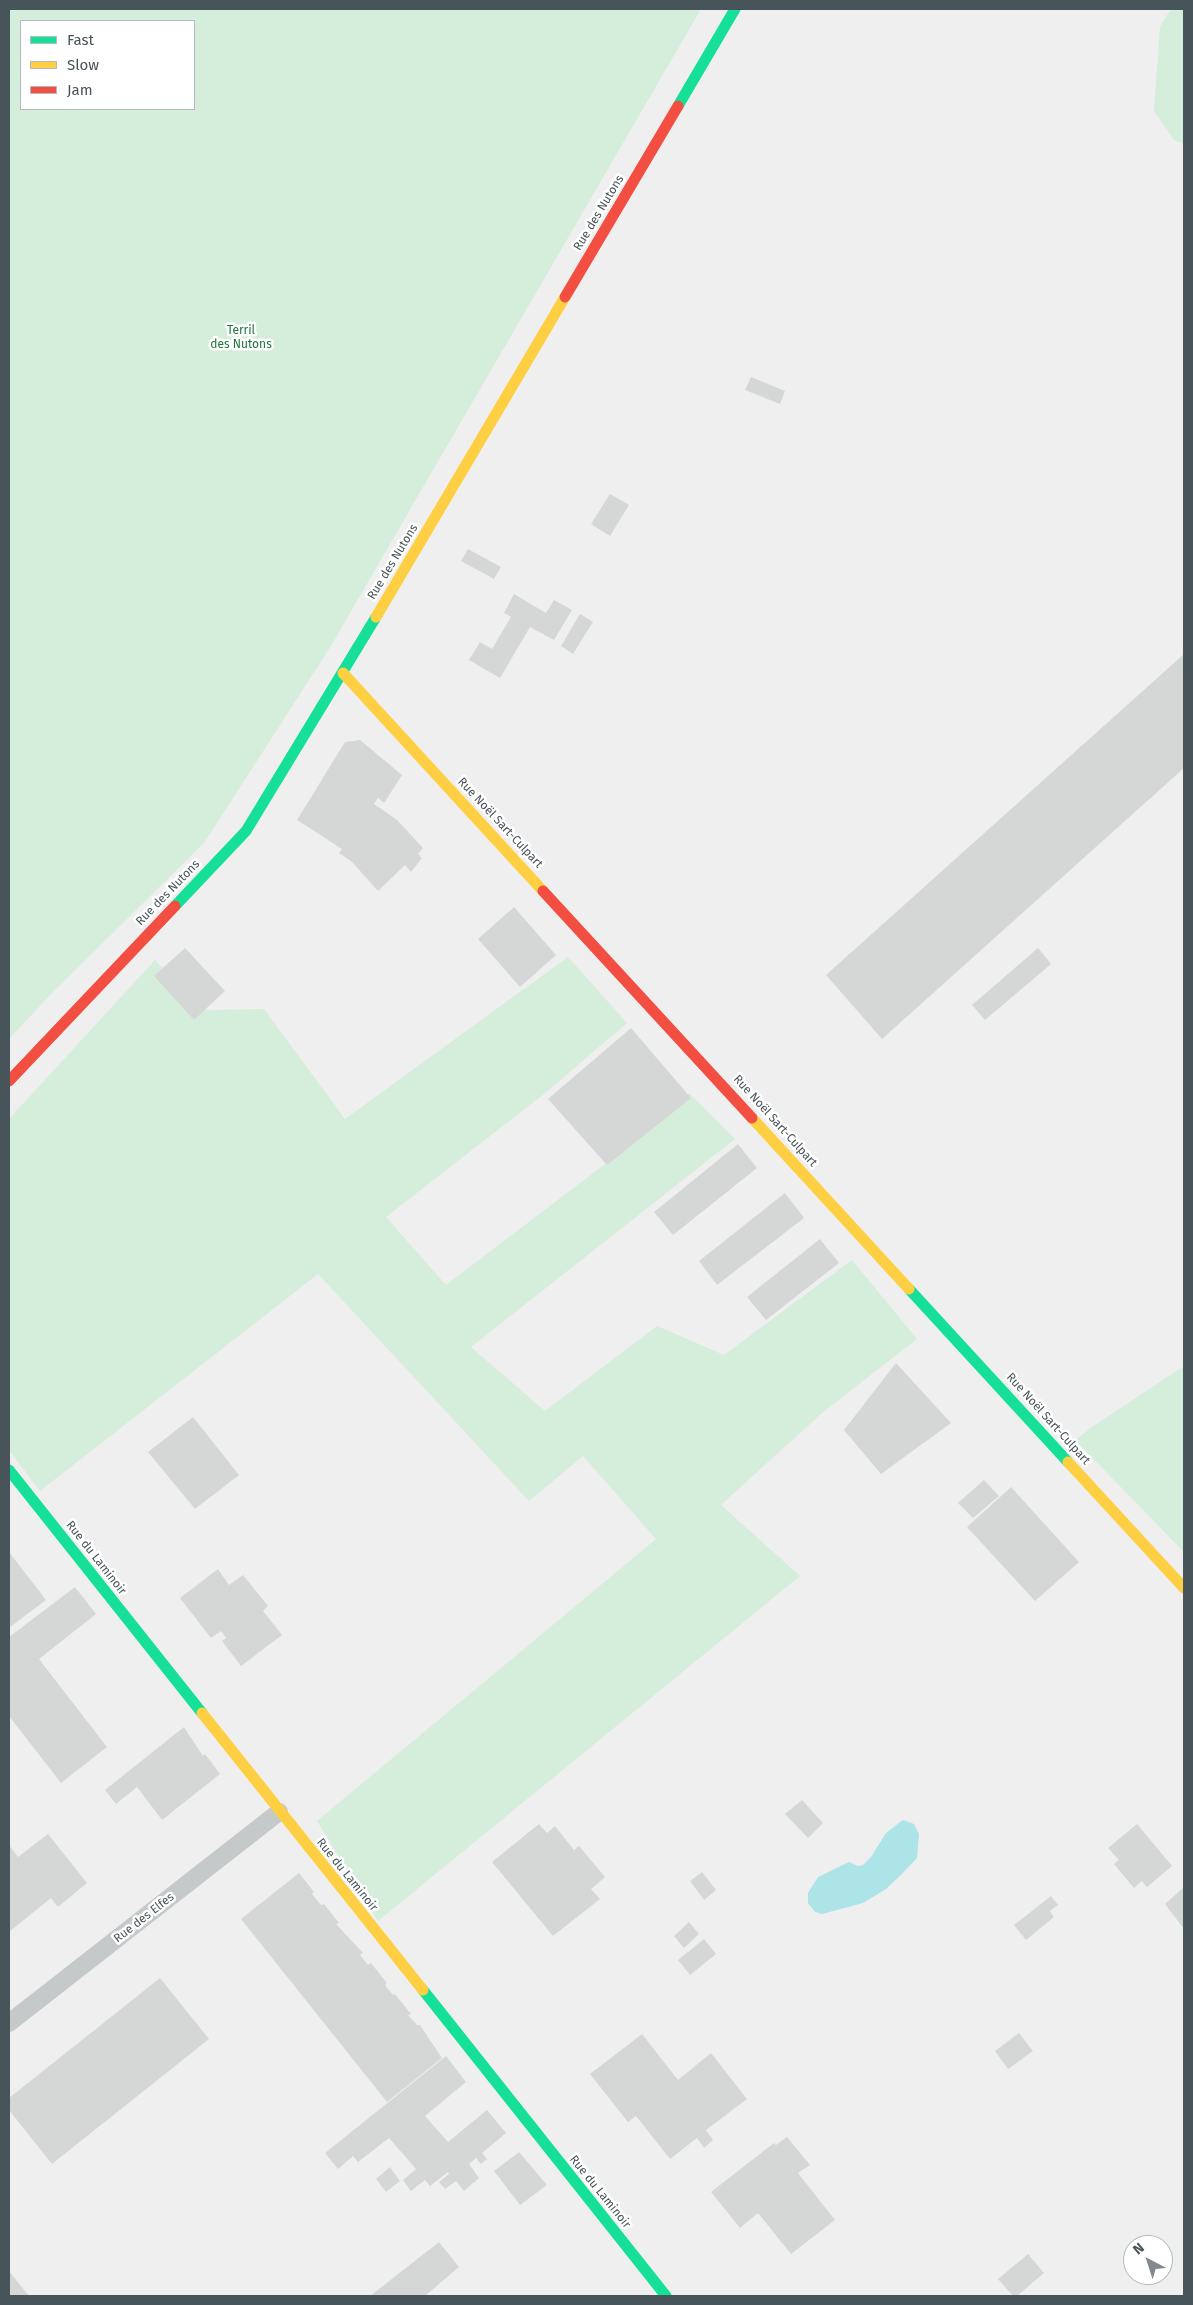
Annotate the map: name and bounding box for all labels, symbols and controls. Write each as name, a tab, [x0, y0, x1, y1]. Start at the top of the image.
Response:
legend	[20, 20, 195, 110]
text: Fast	[67, 31, 94, 49]
text: Slow	[67, 56, 99, 74]
text: Jam	[67, 81, 93, 99]
street label: Rue des Nutons	[571, 173, 627, 253]
park label: Terril des Nutons	[210, 324, 272, 352]
street label: Rue des Nutons	[365, 522, 421, 602]
street label: Rue Noël Sart-Culpart	[454, 775, 546, 871]
street label: Rue des Nutons	[133, 857, 203, 929]
street label: Rue Noël Sart-Culpart	[730, 1072, 820, 1170]
street label: Rue Noël Sart-Culpart	[1003, 1370, 1093, 1468]
street label: Rue du Laminoir	[63, 1518, 129, 1598]
street label: Rue du Laminoir	[313, 1836, 381, 1914]
street label: Rue des Elfes	[111, 1890, 177, 1946]
street label: Rue du Laminoir	[566, 2153, 634, 2231]
north arrow	[1123, 2235, 1173, 2285]
text: N	[1130, 2239, 1148, 2258]

